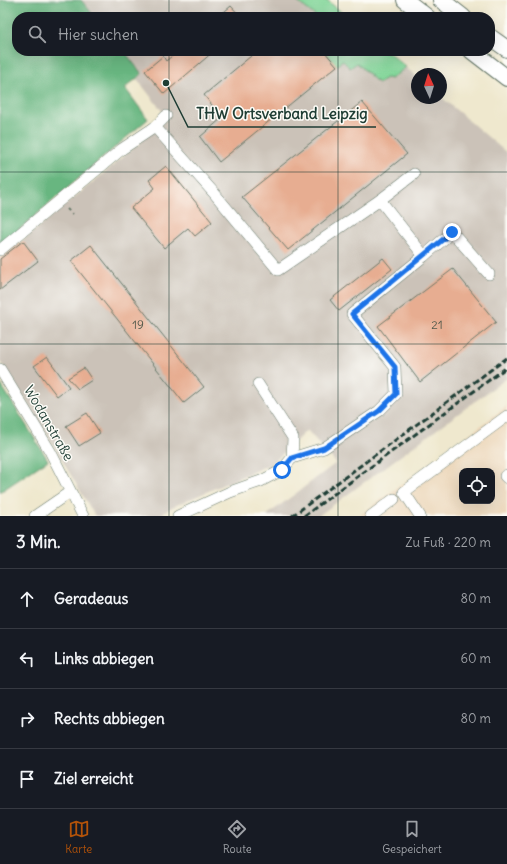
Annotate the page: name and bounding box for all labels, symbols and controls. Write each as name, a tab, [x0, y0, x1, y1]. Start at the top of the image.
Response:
search box	[12, 12, 495, 56]
icon: search	[26, 23, 48, 45]
text: Hier suchen	[58, 25, 138, 44]
north arrow	[411, 68, 447, 104]
callout: THW Ortsverband Leipzig	[188, 100, 376, 127]
text: THW Ortsverband Leipzig	[196, 104, 368, 124]
route end	[443, 223, 461, 241]
house number: 19	[132, 317, 144, 332]
house number: 21	[431, 317, 443, 332]
street label: Wodanstraße	[20, 382, 78, 464]
route start	[273, 461, 291, 479]
map controls	[459, 468, 495, 504]
button: locate	[459, 468, 495, 504]
text: 3 Min.	[16, 531, 61, 553]
text: Zu Fuß · 220 m	[405, 534, 491, 551]
icon: ahead	[16, 588, 38, 610]
text: Geradeaus	[54, 589, 128, 608]
text: 80 m	[460, 590, 491, 607]
icon: left	[16, 648, 38, 670]
text: Links abbiegen	[54, 649, 154, 668]
text: 60 m	[460, 650, 491, 667]
icon: right	[16, 708, 38, 730]
text: Rechts abbiegen	[54, 709, 165, 728]
text: 80 m	[460, 710, 491, 727]
icon: arrive	[16, 768, 38, 790]
text: Ziel erreicht	[54, 769, 133, 788]
tab: Karte	[65, 818, 92, 856]
tab: Route	[223, 818, 252, 856]
tab: Gespeichert	[382, 818, 442, 856]

